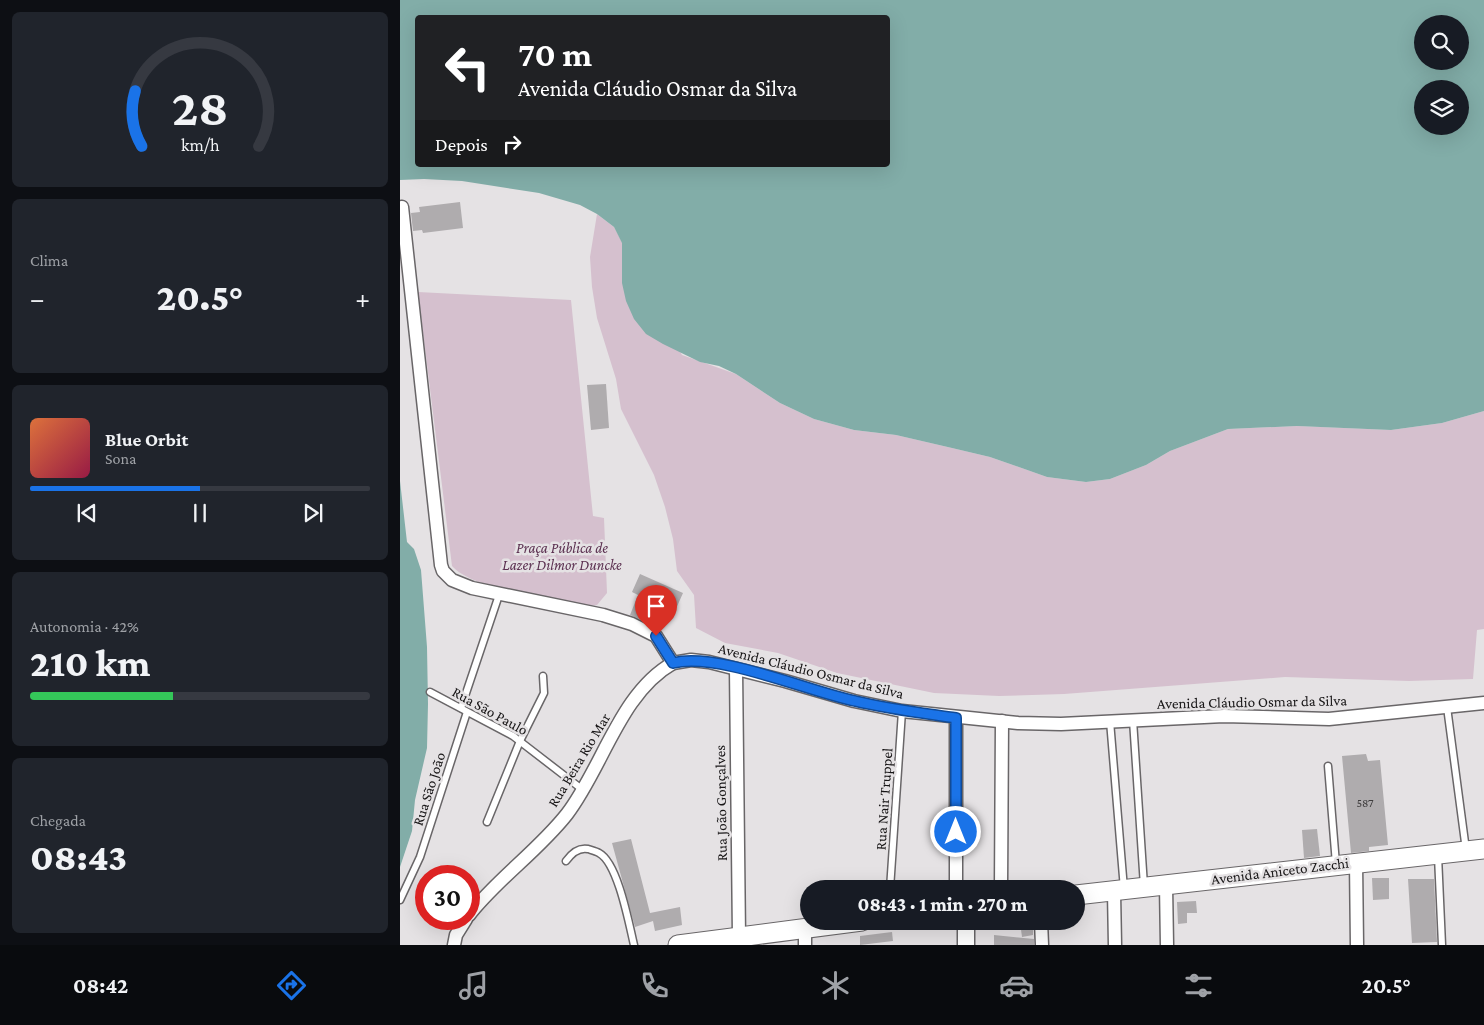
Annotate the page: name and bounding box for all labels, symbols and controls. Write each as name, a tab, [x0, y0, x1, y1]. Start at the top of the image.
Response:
map controls	[1414, 15, 1469, 135]
button: search	[1414, 15, 1469, 70]
icon: left	[435, 35, 500, 100]
text: 70 m	[518, 35, 592, 74]
text: Avenida Cláudio Osmar da Silva	[518, 76, 797, 101]
text: 28	[172, 78, 228, 136]
button: layers	[1414, 80, 1469, 135]
icon: right	[498, 130, 526, 158]
text: Depois	[435, 134, 488, 155]
text: km/h	[181, 135, 220, 155]
text: Clima	[30, 252, 68, 269]
text: 20.5°	[156, 276, 244, 318]
text: −	[30, 283, 45, 314]
text: +	[355, 283, 370, 314]
text: Blue Orbit	[105, 429, 188, 450]
text: Sona	[105, 450, 136, 467]
icon: previous	[73, 499, 101, 527]
icon: pause	[186, 499, 214, 527]
icon: next	[299, 499, 327, 527]
park label: Praça Pública de Lazer Dilmor Duncke	[502, 540, 622, 573]
pin	[635, 585, 677, 636]
icon: arrive	[642, 592, 670, 620]
text: Autonomia · 42%	[30, 618, 139, 635]
street label: Avenida Cláudio Osmar da Silva	[717, 640, 905, 702]
text: 210 km	[30, 642, 150, 684]
street label: Rua São Paulo	[450, 684, 530, 738]
street label: Avenida Cláudio Osmar da Silva	[1157, 692, 1347, 712]
street label: Rua Beira Rio Mar	[545, 710, 614, 810]
street label: Rua João Gonçalves	[712, 745, 731, 861]
street label: Rua Nair Truppel	[872, 747, 897, 851]
street label: Rua São João	[410, 750, 449, 828]
house number: 587	[1356, 796, 1374, 810]
position arrow	[929, 805, 981, 857]
text: Chegada	[30, 812, 86, 829]
text: 08:43	[30, 836, 127, 878]
street label: Avenida Aniceto Zacchi	[1210, 855, 1350, 887]
speed limit sign: 30	[415, 865, 480, 930]
text: 08:43 · 1 min · 270 m	[858, 894, 1027, 915]
icon: directions	[274, 968, 309, 1003]
icon: music	[456, 968, 491, 1003]
icon: phone	[637, 968, 672, 1003]
icon: climate	[818, 968, 853, 1003]
icon: car	[999, 968, 1034, 1003]
icon: filters	[1181, 968, 1216, 1003]
text: 08:42	[73, 973, 128, 998]
text: 20.5°	[1362, 973, 1411, 998]

